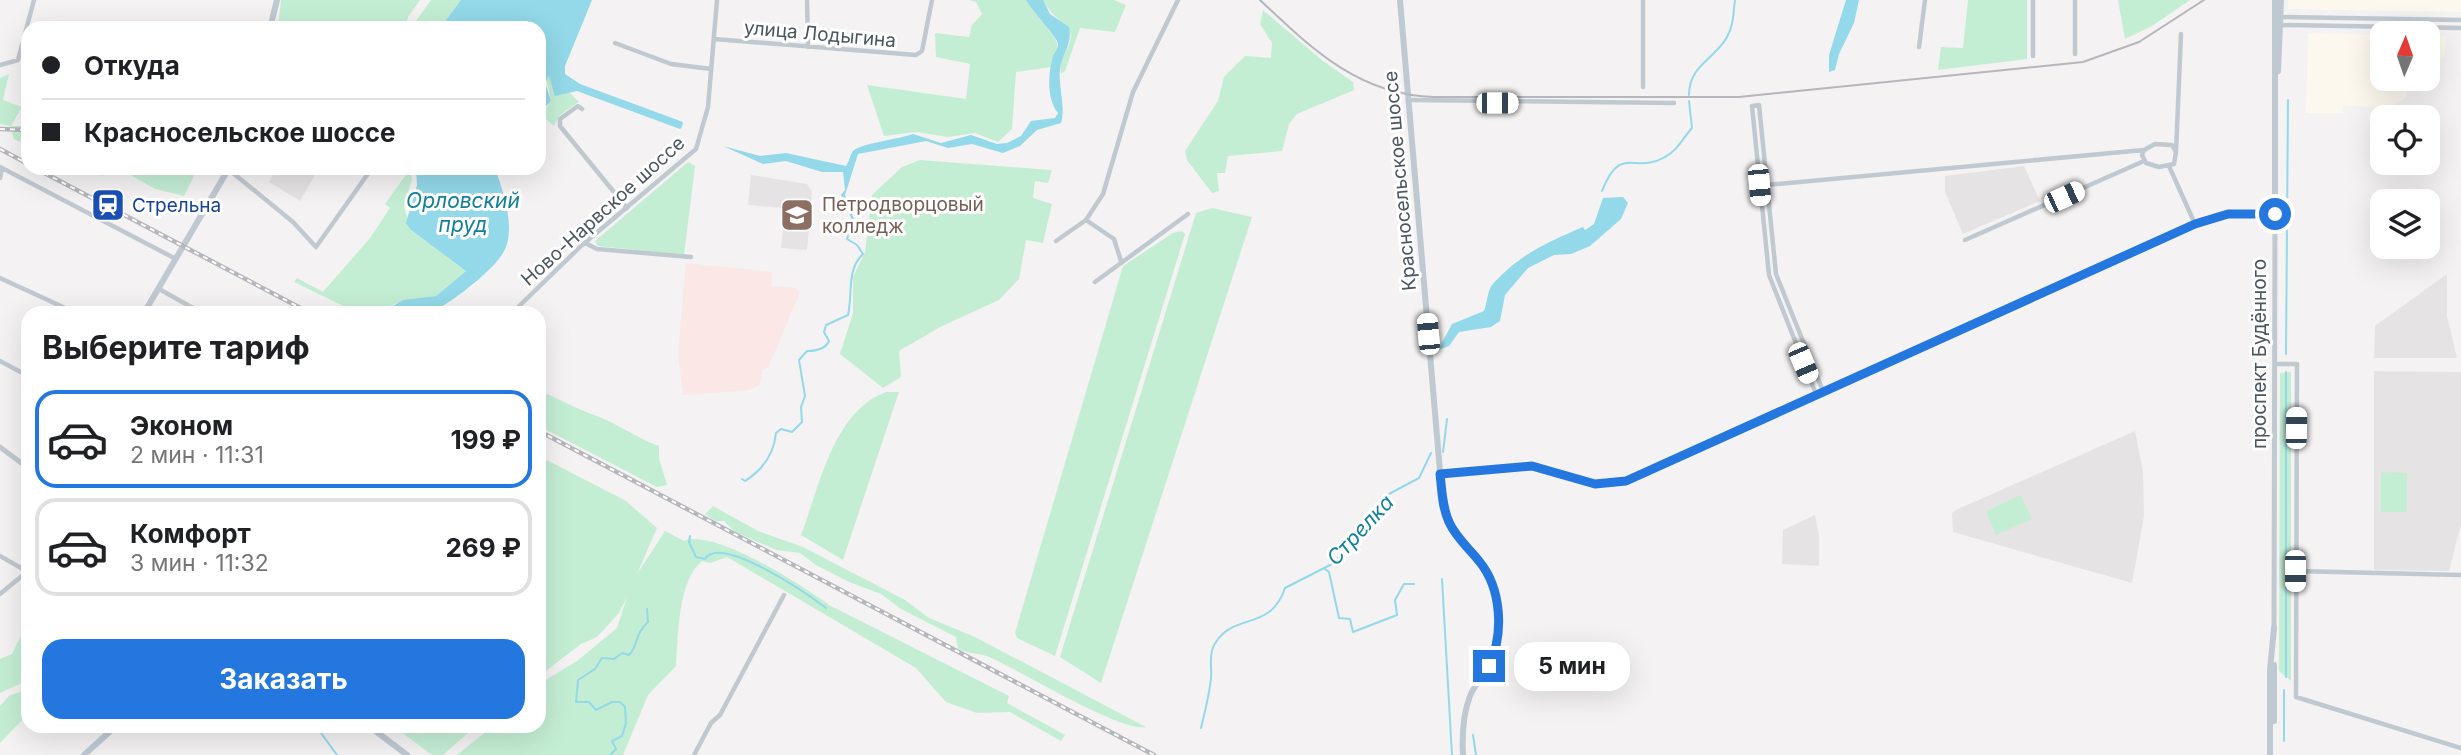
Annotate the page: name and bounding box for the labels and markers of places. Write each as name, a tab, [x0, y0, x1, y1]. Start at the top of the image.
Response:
station icon: Стрельна	[89, 186, 127, 224]
place label: Петродворцовый колледж	[822, 193, 984, 238]
place label: Стрельна	[132, 194, 221, 217]
school or university icon: Петродворцовый колледж	[778, 196, 816, 234]

